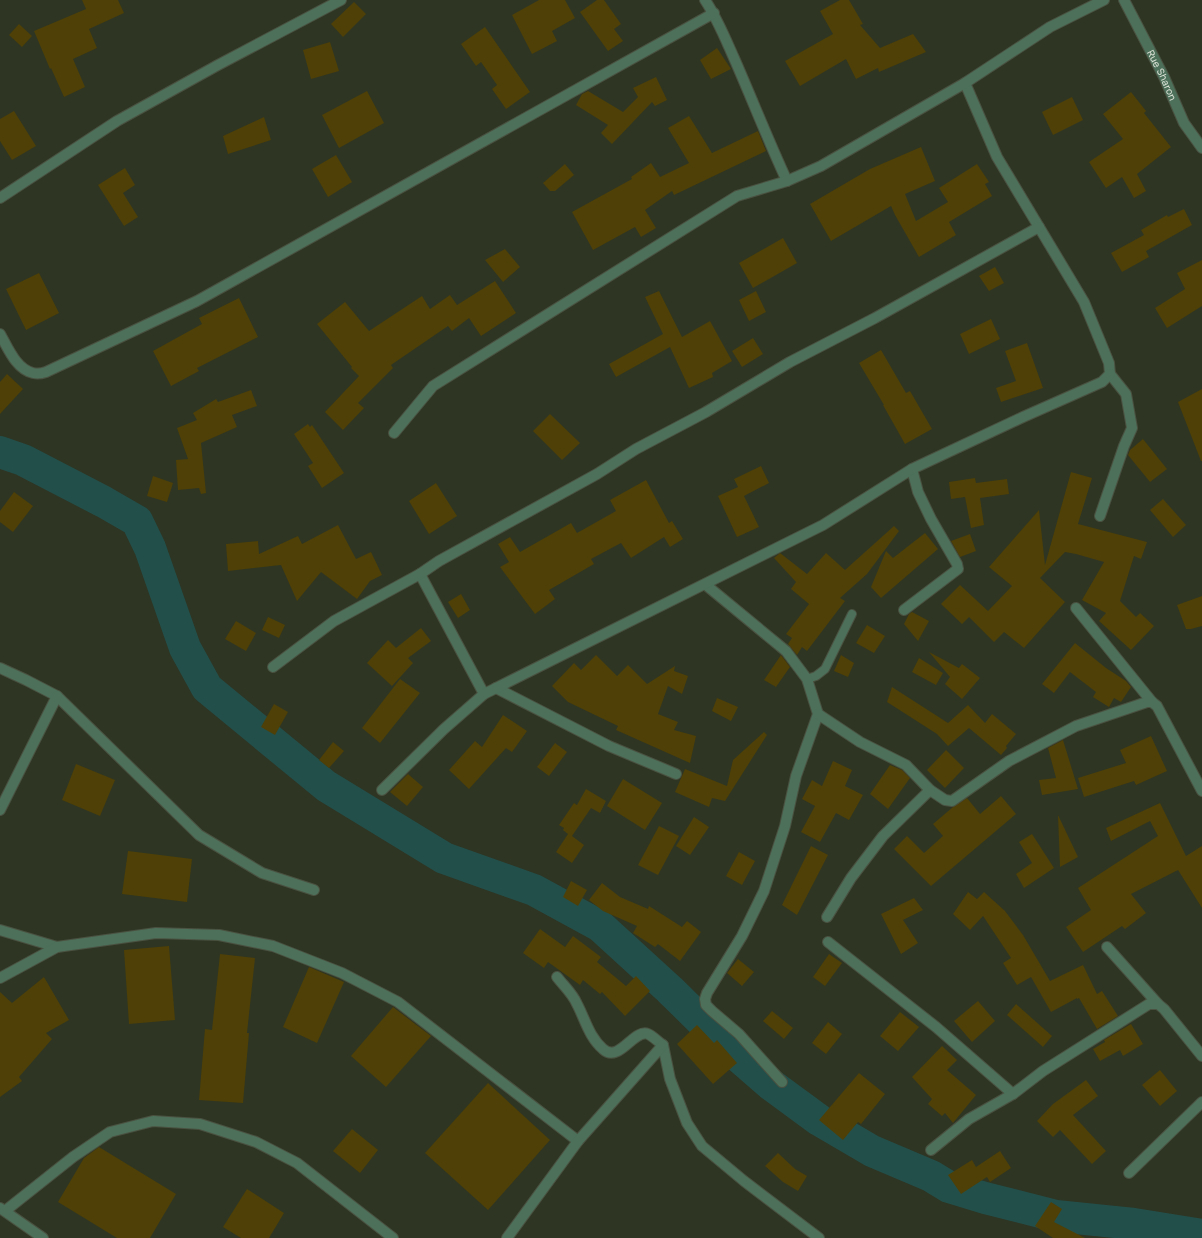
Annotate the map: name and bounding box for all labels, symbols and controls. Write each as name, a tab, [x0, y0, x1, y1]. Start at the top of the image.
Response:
street label: Rue Sharon	[1145, 47, 1179, 102]

